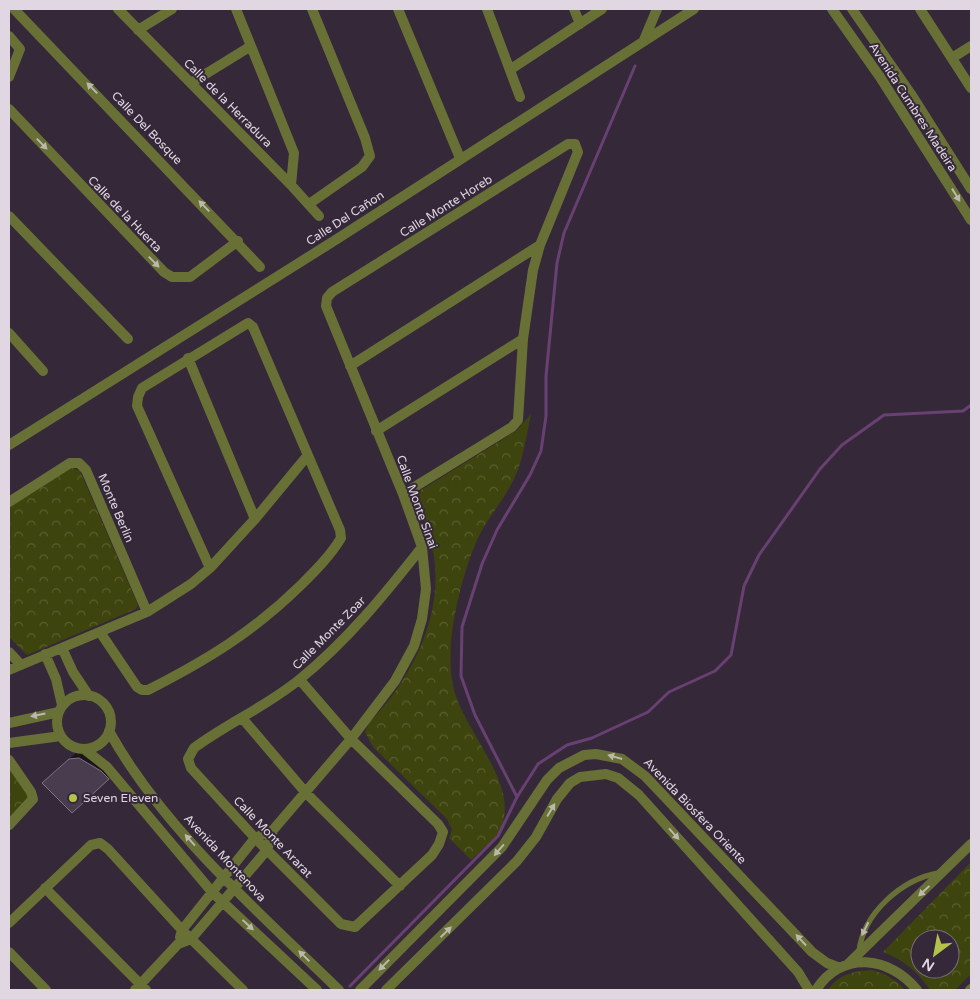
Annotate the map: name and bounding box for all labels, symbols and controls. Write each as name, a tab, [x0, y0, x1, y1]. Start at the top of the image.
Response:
street label: Avenida Cumbres Madeira	[866, 40, 960, 174]
street label: Calle de la Herradura	[181, 56, 275, 150]
one-way arrow	[86, 83, 98, 95]
street label: Calle Del Bosque	[109, 89, 185, 167]
one-way arrow	[36, 138, 48, 150]
street label: Calle Monte Horeb	[397, 172, 495, 240]
street label: Calle de la Huerta	[85, 173, 165, 255]
street label: Calle Del Cañon	[304, 188, 386, 248]
one-way arrow	[951, 189, 960, 202]
one-way arrow	[198, 200, 210, 212]
one-way arrow	[148, 256, 160, 268]
street label: Calle Monte Sinai	[394, 453, 440, 551]
street label: Monte Berlín	[95, 472, 137, 544]
street label: Calle Monte Zoar	[290, 593, 369, 672]
one-way arrow	[29, 712, 45, 720]
one-way arrow	[608, 753, 623, 761]
street label: Avenida Biosfera Oriente	[641, 755, 749, 867]
place label: Seven Eleven	[83, 791, 158, 805]
marker: Seven Eleven	[67, 792, 79, 804]
street label: Calle Monte Ararat	[231, 794, 316, 881]
one-way arrow	[546, 803, 555, 816]
street label: Avenida Montenova	[181, 812, 269, 904]
one-way arrow	[668, 827, 680, 839]
one-way arrow	[184, 835, 196, 847]
one-way arrow	[494, 844, 505, 857]
one-way arrow	[919, 885, 931, 897]
one-way arrow	[241, 919, 253, 931]
one-way arrow	[861, 922, 869, 936]
one-way arrow	[440, 926, 452, 938]
north arrow	[910, 929, 960, 979]
one-way arrow	[795, 934, 807, 946]
one-way arrow	[298, 950, 310, 962]
text: N	[919, 954, 938, 975]
one-way arrow	[378, 959, 390, 971]

